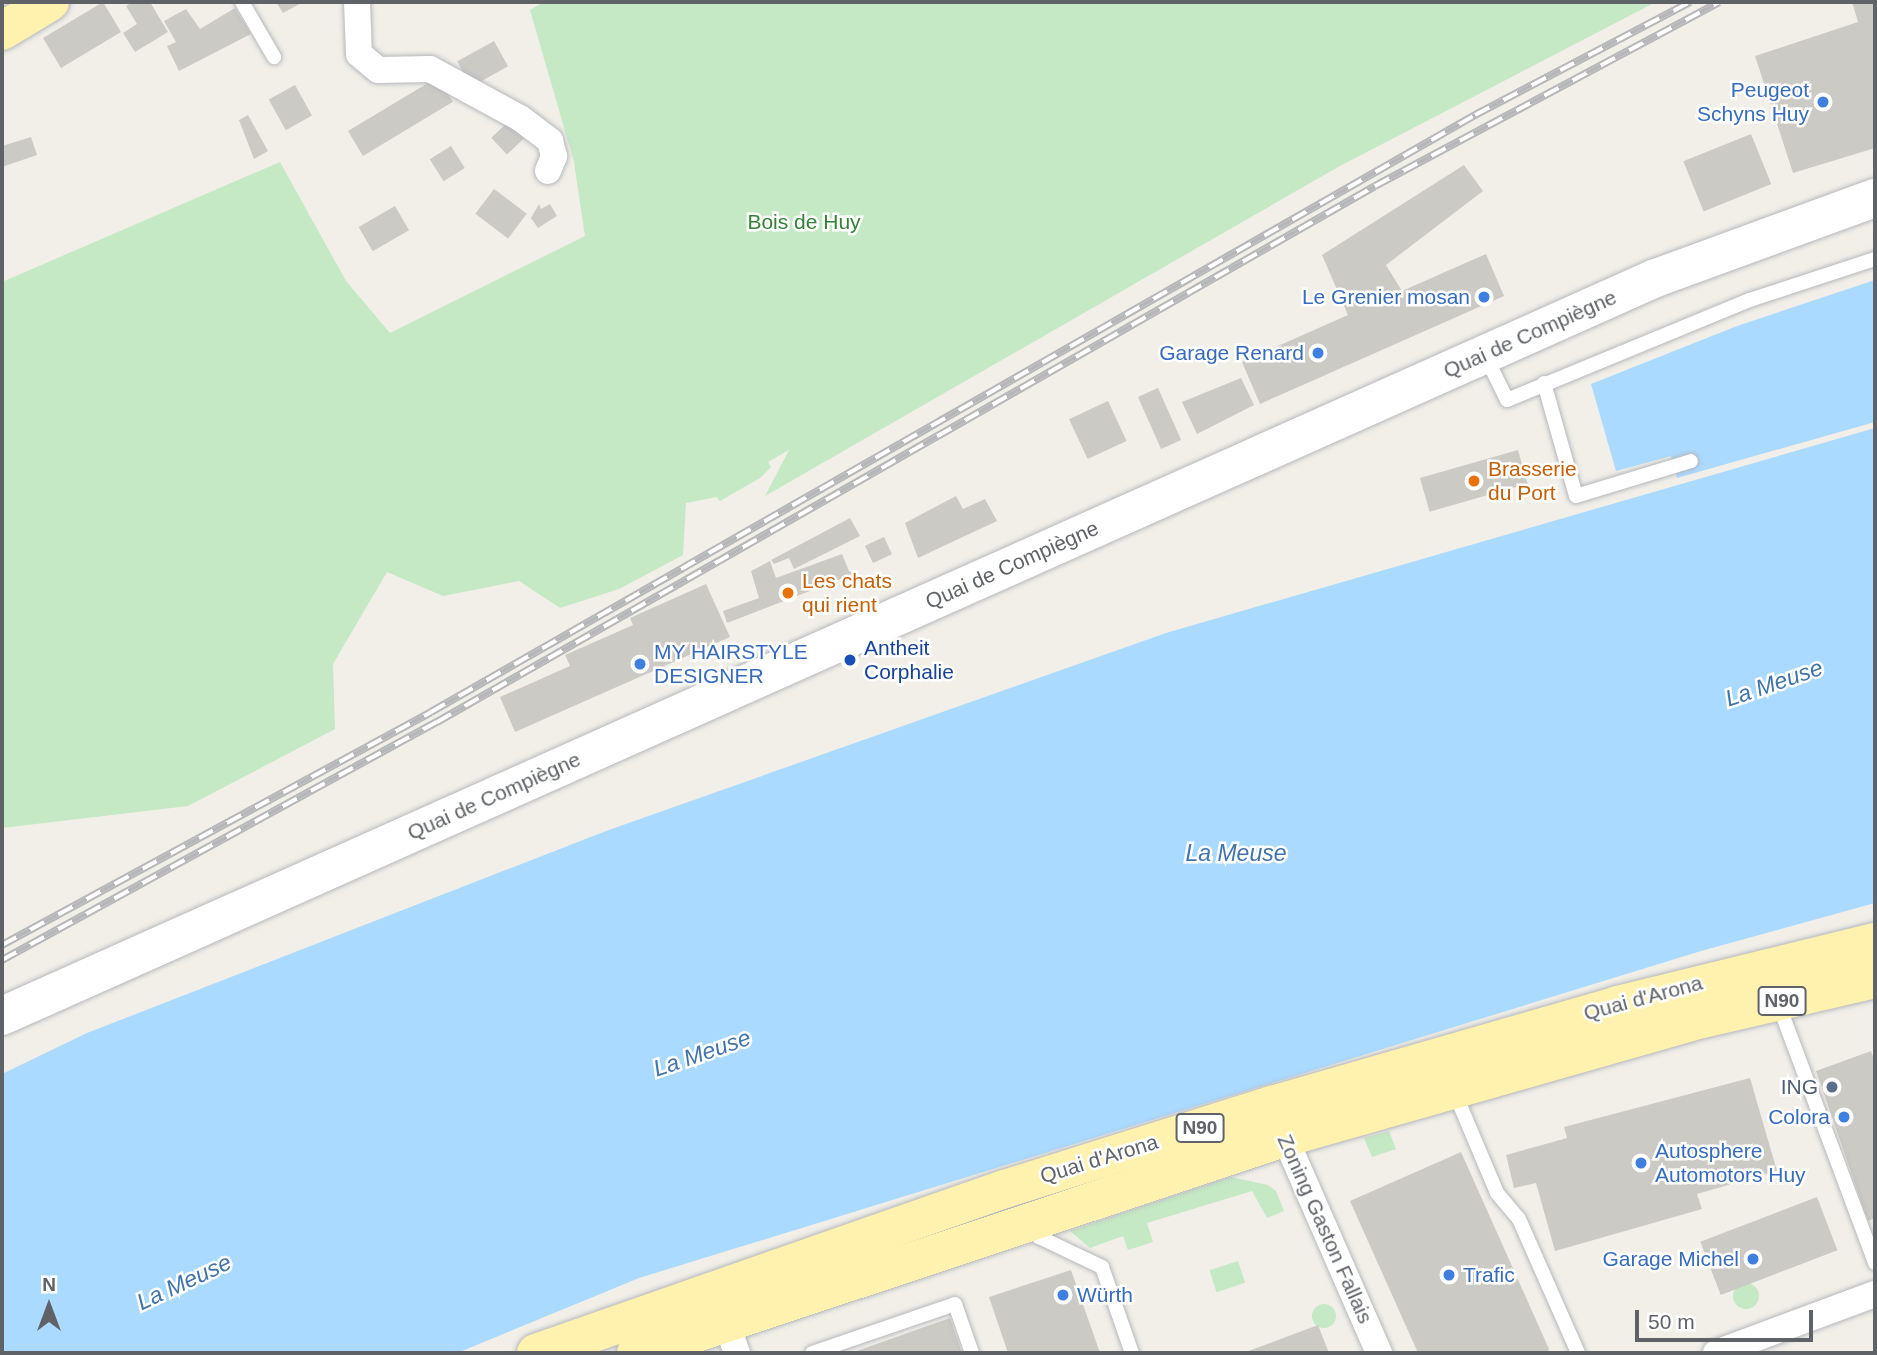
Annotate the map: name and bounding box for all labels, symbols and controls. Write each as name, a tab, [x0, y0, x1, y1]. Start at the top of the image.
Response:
place label: Peugeot Schyns Huy	[1697, 77, 1809, 127]
marker: Peugeot Schyns Huy	[1815, 94, 1831, 110]
park label: Bois de Huy	[747, 209, 861, 235]
place label: Le Grenier mosan	[1302, 284, 1470, 310]
street label: Quai de Compiègne	[1440, 285, 1620, 383]
marker: Le Grenier mosan	[1476, 289, 1492, 305]
place label: Garage Renard	[1159, 340, 1304, 366]
marker: Garage Renard	[1310, 345, 1326, 361]
place label: Brasserie du Port	[1488, 456, 1577, 506]
marker: Brasserie du Port	[1466, 473, 1482, 489]
street label: Quai de Compiègne	[922, 516, 1102, 614]
place label: Les chats qui rient	[802, 568, 892, 618]
marker: Les chats qui rient	[780, 585, 796, 601]
place label: Antheit Corphalie	[864, 635, 954, 685]
place label: MY HAIRSTYLE DESIGNER	[654, 639, 808, 689]
marker: Antheit Corphalie	[842, 652, 858, 668]
water label: La Meuse	[1722, 654, 1826, 712]
marker: MY HAIRSTYLE DESIGNER	[632, 656, 648, 672]
street label: Quai de Compiègne	[404, 747, 584, 845]
water label: La Meuse	[1185, 839, 1287, 867]
street label: Quai d'Arona	[1581, 970, 1705, 1026]
road number: N90	[1758, 986, 1806, 1016]
water label: La Meuse	[650, 1024, 754, 1082]
place label: ING	[1781, 1074, 1818, 1100]
marker: ING	[1824, 1079, 1840, 1095]
place label: Colora	[1768, 1104, 1830, 1130]
marker: Colora	[1836, 1109, 1852, 1125]
road number: N90	[1176, 1112, 1224, 1144]
street label: Quai d'Arona	[1037, 1129, 1161, 1189]
street label: Zoning Gaston Fallais	[1272, 1131, 1378, 1327]
place label: Autosphere Automotors Huy	[1655, 1138, 1806, 1188]
marker: Autosphere Automotors Huy	[1633, 1155, 1649, 1171]
place label: Garage Michel	[1602, 1246, 1739, 1272]
water label: La Meuse	[132, 1248, 236, 1316]
marker: Garage Michel	[1745, 1251, 1761, 1267]
place label: Trafic	[1463, 1262, 1515, 1288]
marker: Trafic	[1441, 1267, 1457, 1283]
north arrow	[14, 1271, 84, 1341]
text: N	[42, 1274, 56, 1295]
place label: Würth	[1077, 1282, 1133, 1308]
marker: Würth	[1055, 1287, 1071, 1303]
scale bar	[1639, 1296, 1818, 1340]
text: 50 m	[1648, 1310, 1695, 1333]

